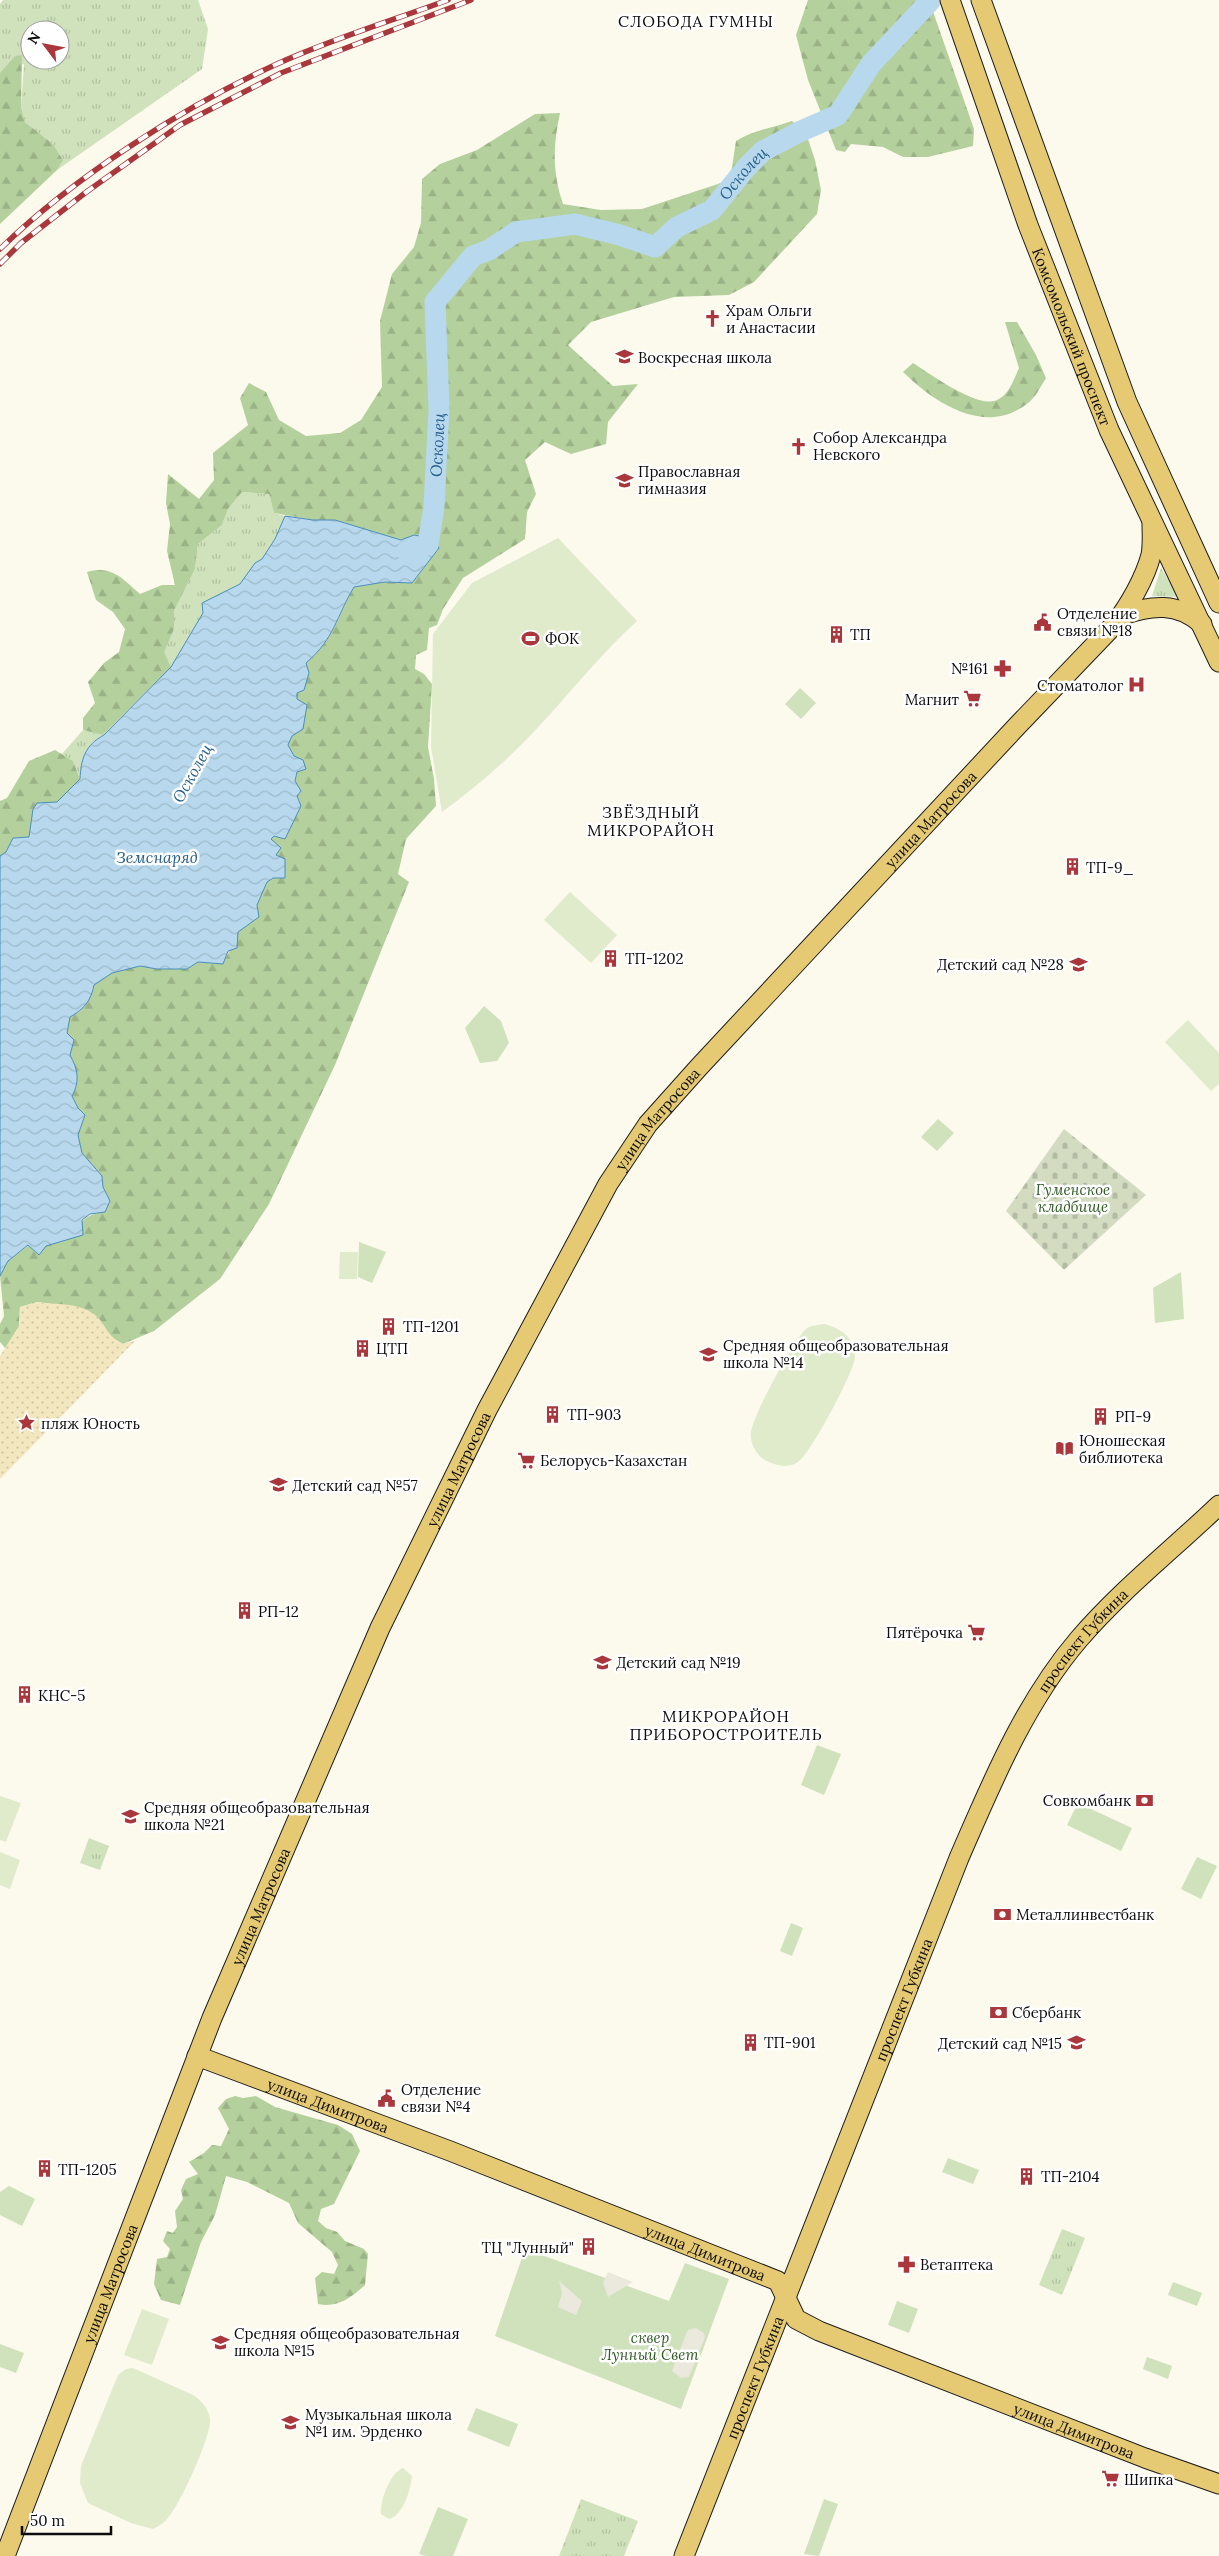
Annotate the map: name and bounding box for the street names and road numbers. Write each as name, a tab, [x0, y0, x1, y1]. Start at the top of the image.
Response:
street label: Комсомольский проспект	[1028, 245, 1116, 429]
street label: улица Матросова	[880, 766, 980, 872]
street label: улица Матросова	[610, 1063, 704, 1174]
street label: улица Матросова	[422, 1408, 494, 1530]
street label: проспект Губкина	[1033, 1584, 1132, 1696]
street label: улица Матросова	[226, 1844, 294, 1968]
street label: проспект Губкина	[870, 1935, 936, 2064]
street label: улица Димитрова	[265, 2074, 392, 2137]
street label: улица Димитрова	[642, 2220, 769, 2285]
street label: улица Матросова	[78, 2221, 141, 2346]
street label: проспект Губкина	[722, 2313, 787, 2442]
street label: улица Димитрова	[1011, 2398, 1138, 2463]

